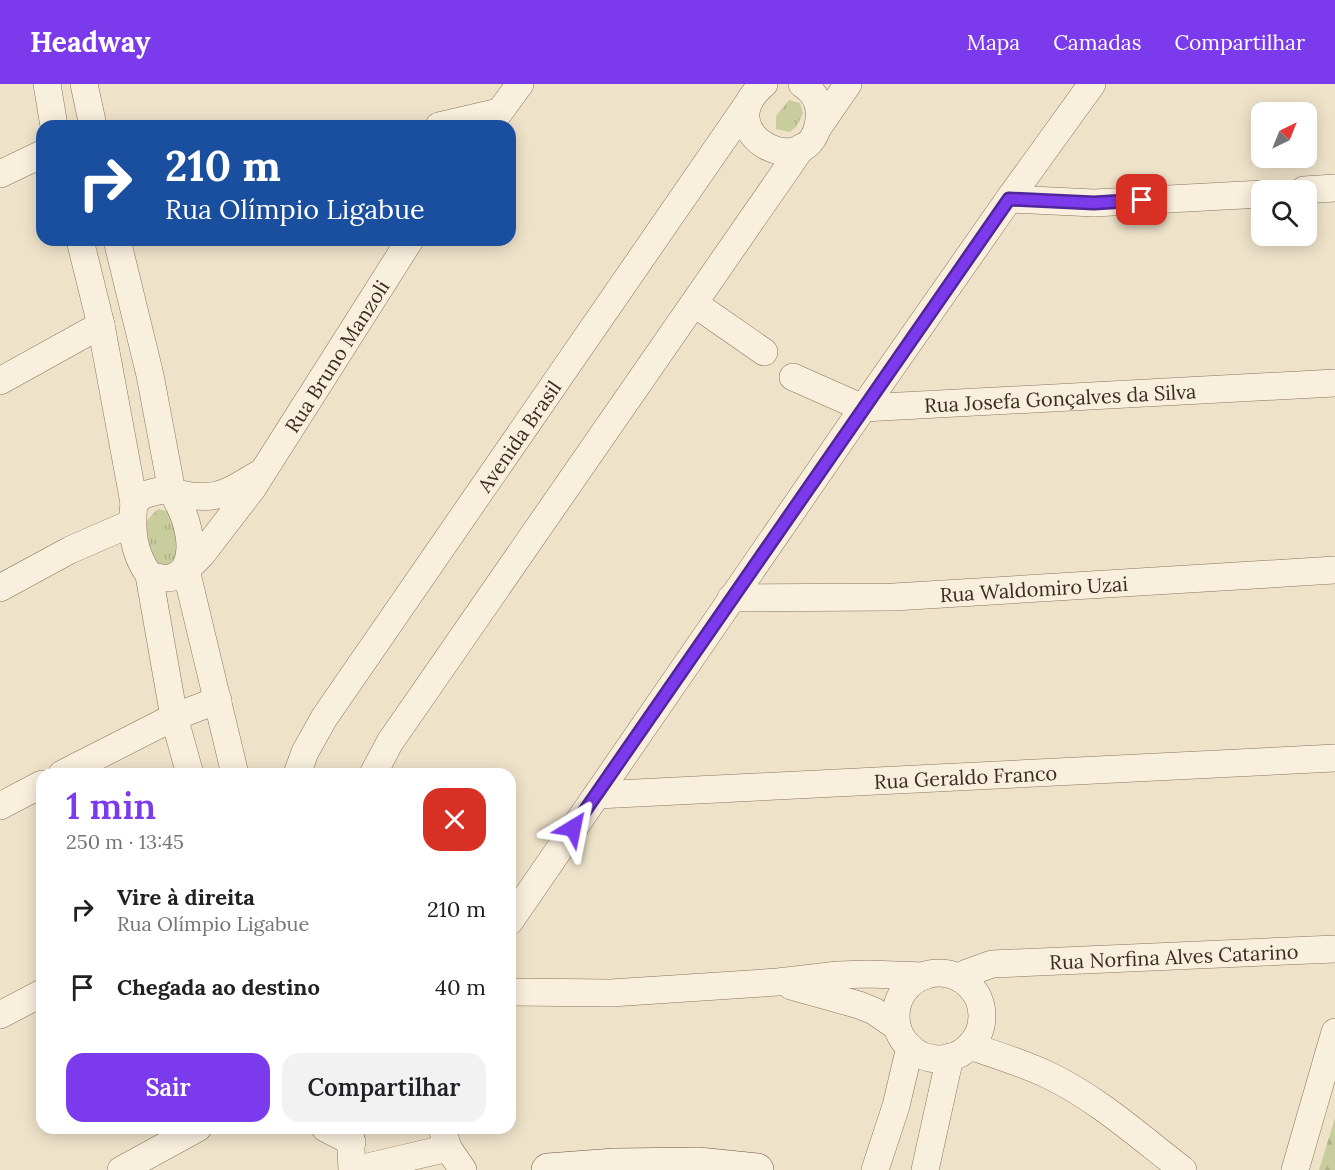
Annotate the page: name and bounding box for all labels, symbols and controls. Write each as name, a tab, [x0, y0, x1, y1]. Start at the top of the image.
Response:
text: Headway	[30, 24, 150, 60]
text: Mapa	[967, 29, 1020, 56]
text: Camadas	[1053, 29, 1141, 56]
text: Compartilhar	[1174, 29, 1305, 56]
north arrow	[1251, 102, 1317, 168]
map controls	[1251, 102, 1317, 246]
text: 210 m	[165, 139, 281, 193]
icon: right	[66, 144, 144, 222]
pin	[1116, 174, 1167, 225]
button: search	[1251, 180, 1317, 246]
icon: arrive	[1125, 183, 1158, 216]
text: Rua Olímpio Ligabue	[165, 192, 425, 226]
street label: Rua Bruno Manzoli	[279, 275, 394, 437]
street label: Avenida Brasil	[471, 375, 566, 497]
street label: Rua Josefa Gonçalves da Silva	[923, 378, 1197, 417]
street label: Rua Waldomiro Uzai	[939, 570, 1129, 607]
street label: Rua Geraldo Franco	[873, 759, 1058, 794]
text: 1 min	[66, 783, 156, 829]
button: close	[423, 788, 486, 851]
position arrow	[541, 796, 605, 860]
text: 250 m · 13:45	[66, 829, 184, 854]
text: Vire à direita	[117, 883, 255, 911]
icon: right	[66, 893, 99, 926]
text: 210 m	[427, 895, 486, 923]
text: Rua Olímpio Ligabue	[117, 911, 309, 936]
street label: Rua Norfina Alves Catarino	[1049, 938, 1299, 974]
icon: arrive	[66, 971, 99, 1004]
text: Chegada ao destino	[117, 973, 320, 1001]
text: 40 m	[435, 973, 486, 1001]
button: Sair	[66, 1053, 270, 1122]
button: Compartilhar	[282, 1053, 486, 1122]

